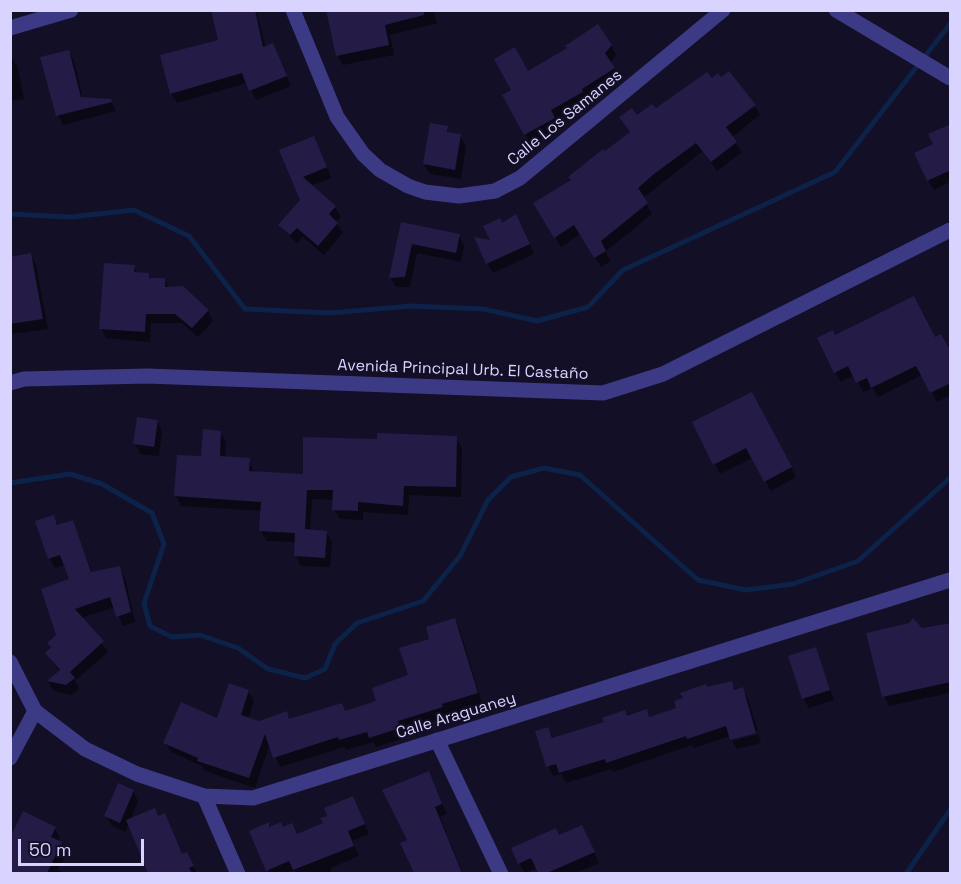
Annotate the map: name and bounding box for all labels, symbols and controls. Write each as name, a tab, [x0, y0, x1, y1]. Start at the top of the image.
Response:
street label: Calle Los Samanes	[504, 66, 626, 170]
street label: Avenida Principal Urb. El Castaño	[337, 356, 589, 384]
street label: Calle Araguaney	[394, 689, 518, 743]
scale bar	[21, 827, 147, 865]
text: 50 m	[29, 838, 71, 861]

